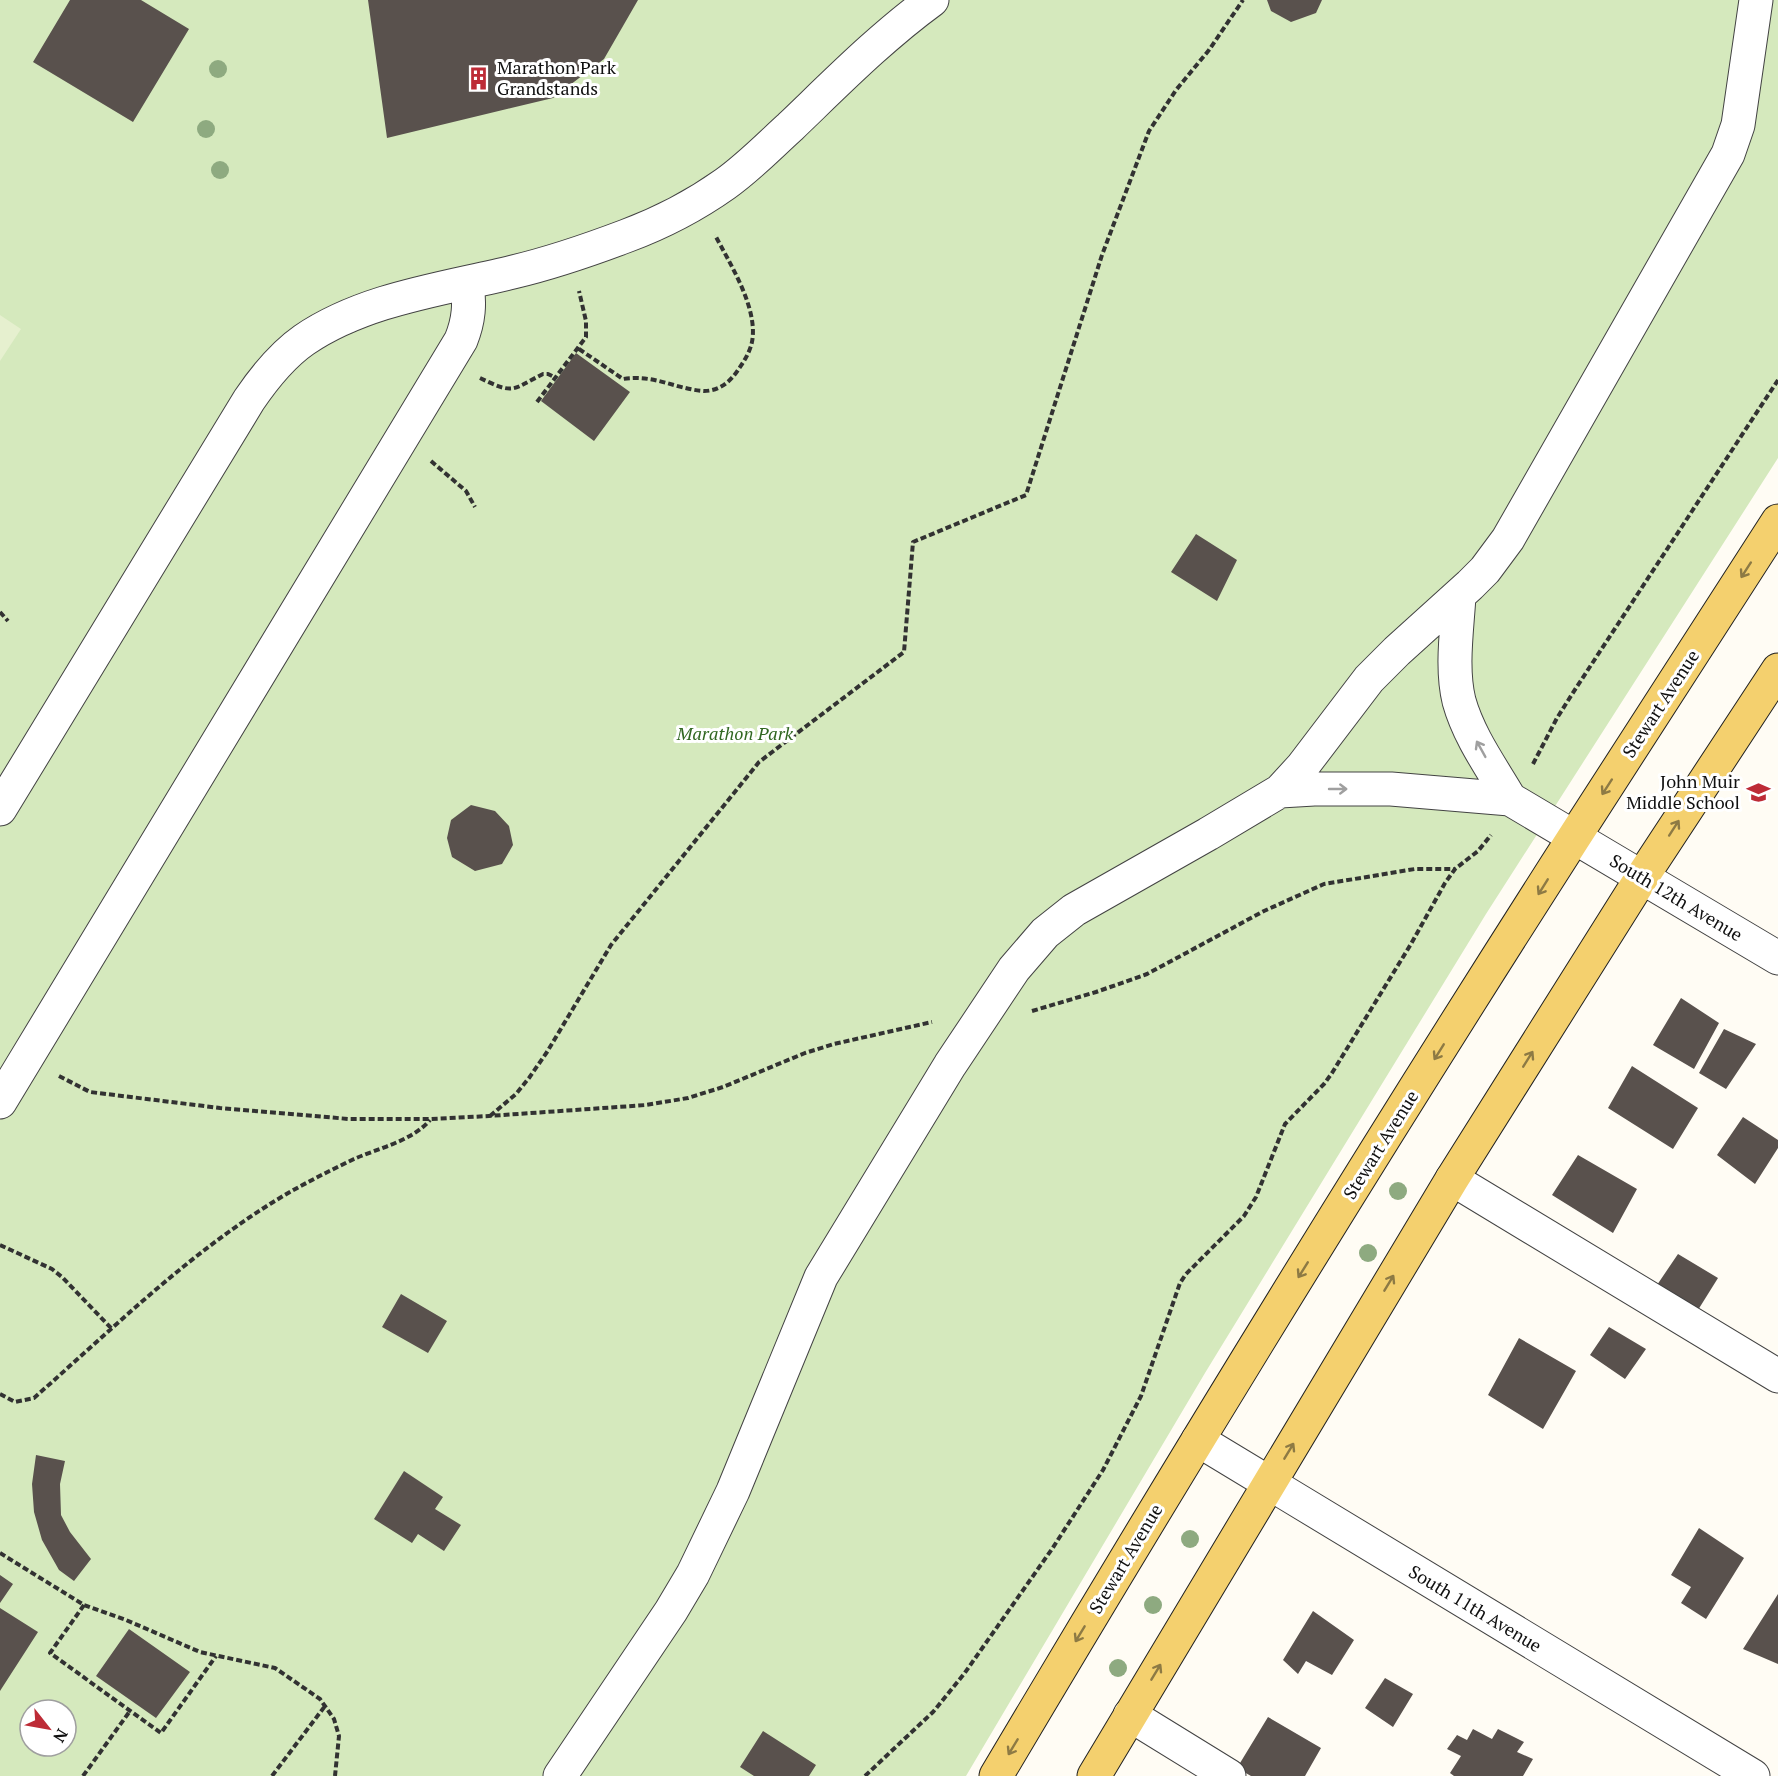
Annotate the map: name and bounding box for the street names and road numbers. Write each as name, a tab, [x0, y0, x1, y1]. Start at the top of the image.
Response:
street label: Stewart Avenue	[1616, 645, 1704, 762]
street label: South 12th Avenue	[1606, 848, 1747, 946]
street label: Stewart Avenue	[1337, 1085, 1423, 1203]
street label: Stewart Avenue	[1083, 1499, 1167, 1618]
street label: South 11th Avenue	[1405, 1559, 1546, 1657]

